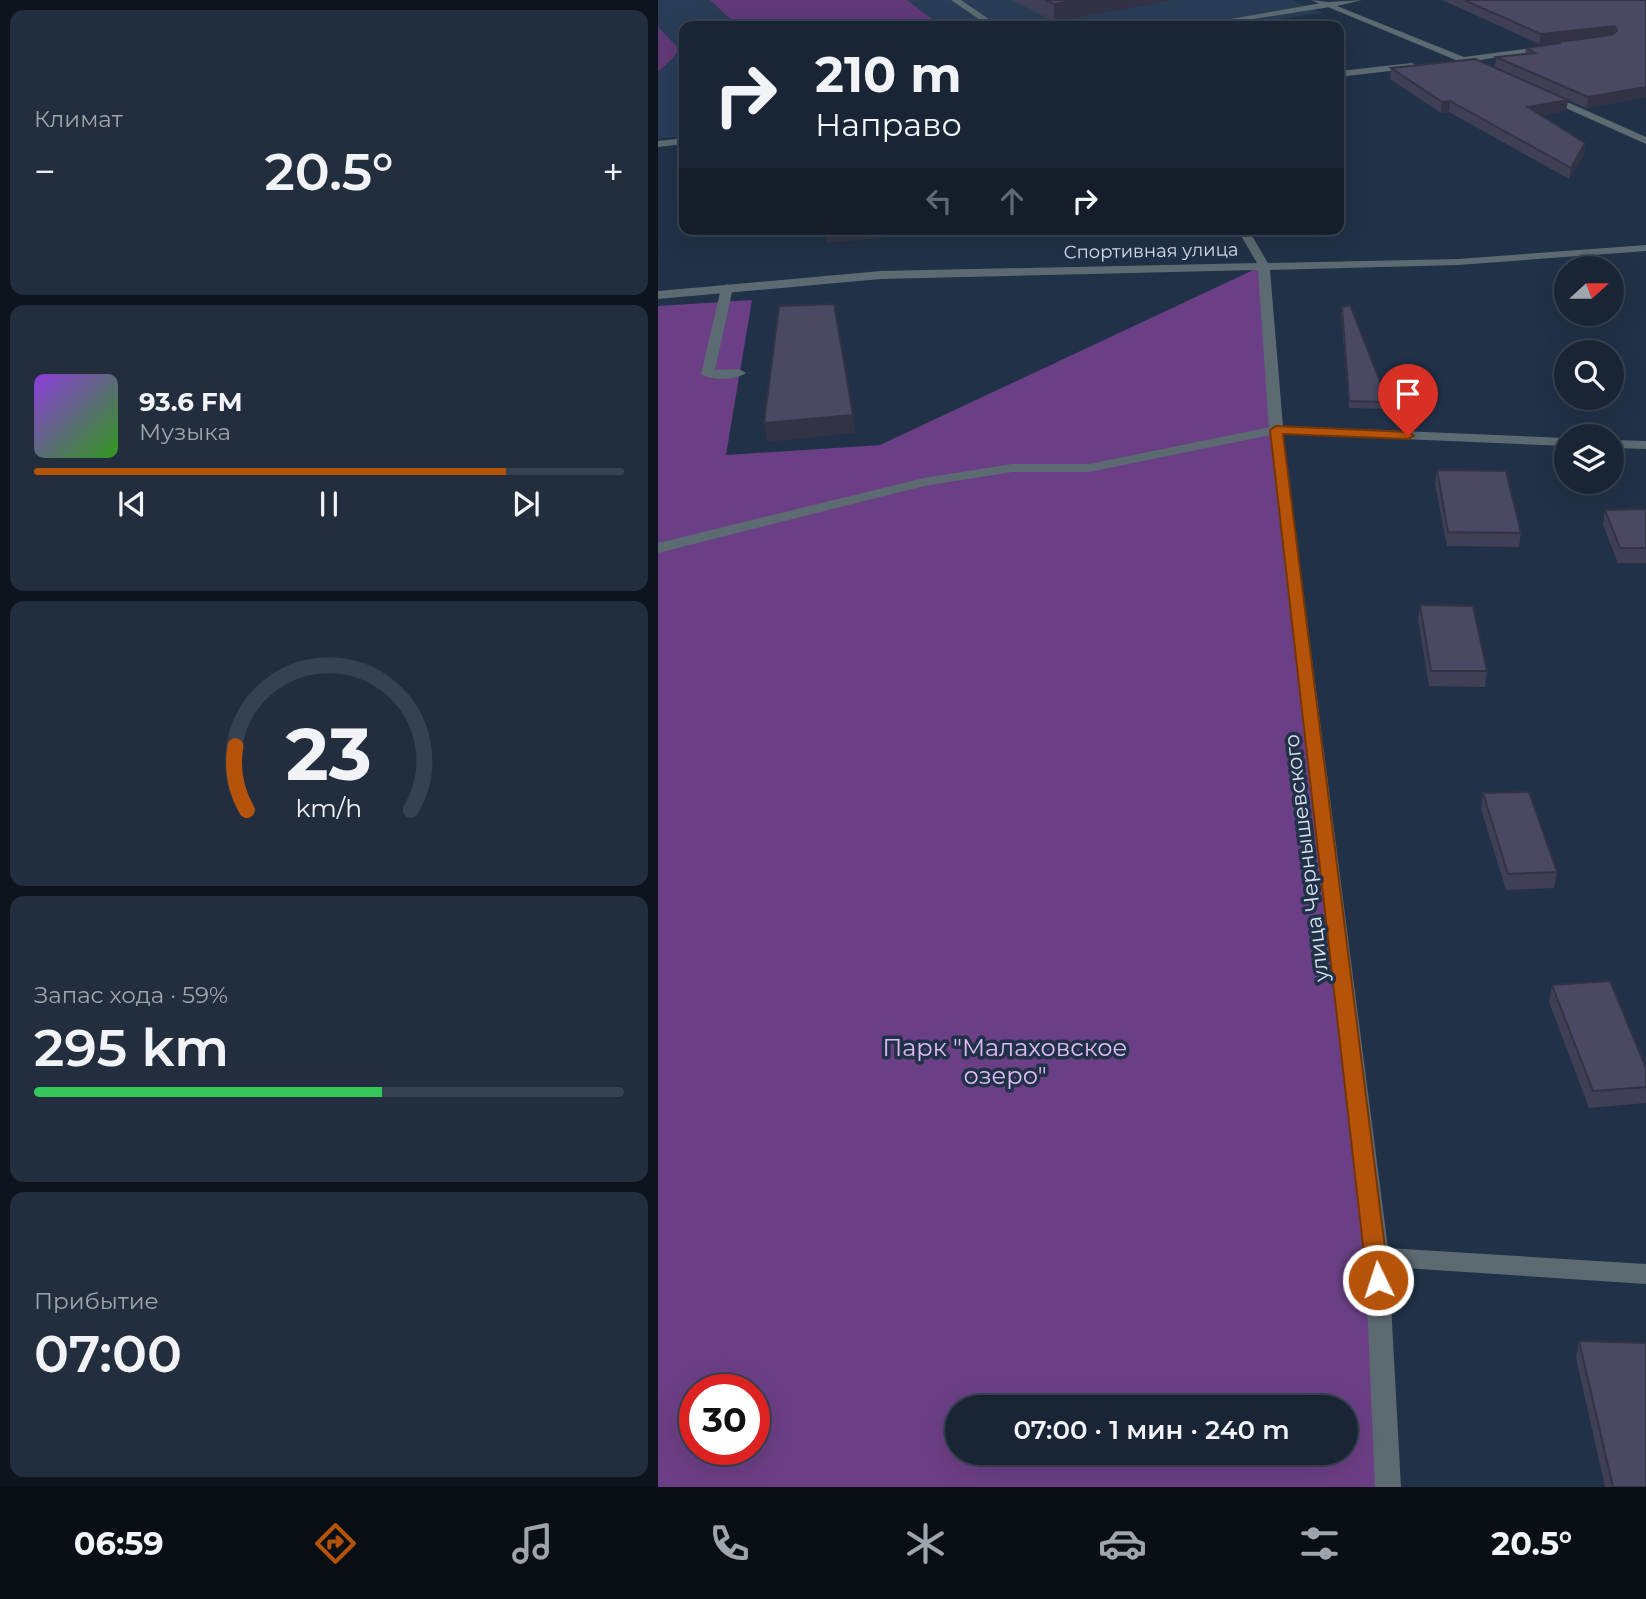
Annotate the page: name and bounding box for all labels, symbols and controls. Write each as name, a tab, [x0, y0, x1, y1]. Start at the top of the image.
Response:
text: 210 m	[815, 45, 962, 104]
icon: right	[700, 49, 791, 140]
text: Климат	[34, 105, 123, 133]
text: Направо	[815, 105, 962, 144]
text: 20.5°	[265, 140, 393, 203]
text: −	[34, 148, 56, 195]
text: +	[602, 148, 624, 195]
icon: left	[920, 182, 958, 220]
icon: ahead	[993, 182, 1031, 220]
icon: right	[1066, 182, 1104, 220]
street label: Спортивная улица	[1063, 238, 1239, 264]
north arrow	[1554, 256, 1624, 326]
map controls	[1554, 256, 1624, 494]
button: search	[1554, 340, 1624, 410]
pin	[1378, 364, 1438, 436]
icon: arrive	[1389, 375, 1427, 413]
text: 93.6 FM	[139, 386, 243, 418]
text: Музыка	[139, 418, 231, 446]
button: layers	[1554, 424, 1624, 494]
icon: previous	[113, 485, 151, 523]
icon: pause	[310, 485, 348, 523]
icon: next	[507, 485, 545, 523]
text: 23	[286, 710, 372, 798]
street label: улица Чернышевского	[1278, 733, 1334, 984]
text: km/h	[296, 792, 362, 822]
text: Запас хода · 59%	[34, 981, 228, 1009]
text: 295 km	[34, 1016, 229, 1079]
park label: Парк "Малаховское озеро"	[883, 1033, 1127, 1090]
position arrow	[1341, 1243, 1415, 1317]
text: Прибытие	[34, 1287, 159, 1315]
text: 07:00	[34, 1322, 182, 1385]
speed limit sign: 30	[679, 1374, 770, 1465]
text: 07:00 · 1 мин · 240 m	[1013, 1414, 1290, 1446]
icon: directions	[311, 1519, 360, 1568]
icon: music	[508, 1519, 557, 1568]
icon: phone	[705, 1519, 754, 1568]
icon: climate	[901, 1519, 950, 1568]
icon: car	[1098, 1519, 1147, 1568]
icon: filters	[1295, 1519, 1344, 1568]
text: 06:59	[74, 1524, 164, 1563]
text: 20.5°	[1491, 1524, 1572, 1563]

